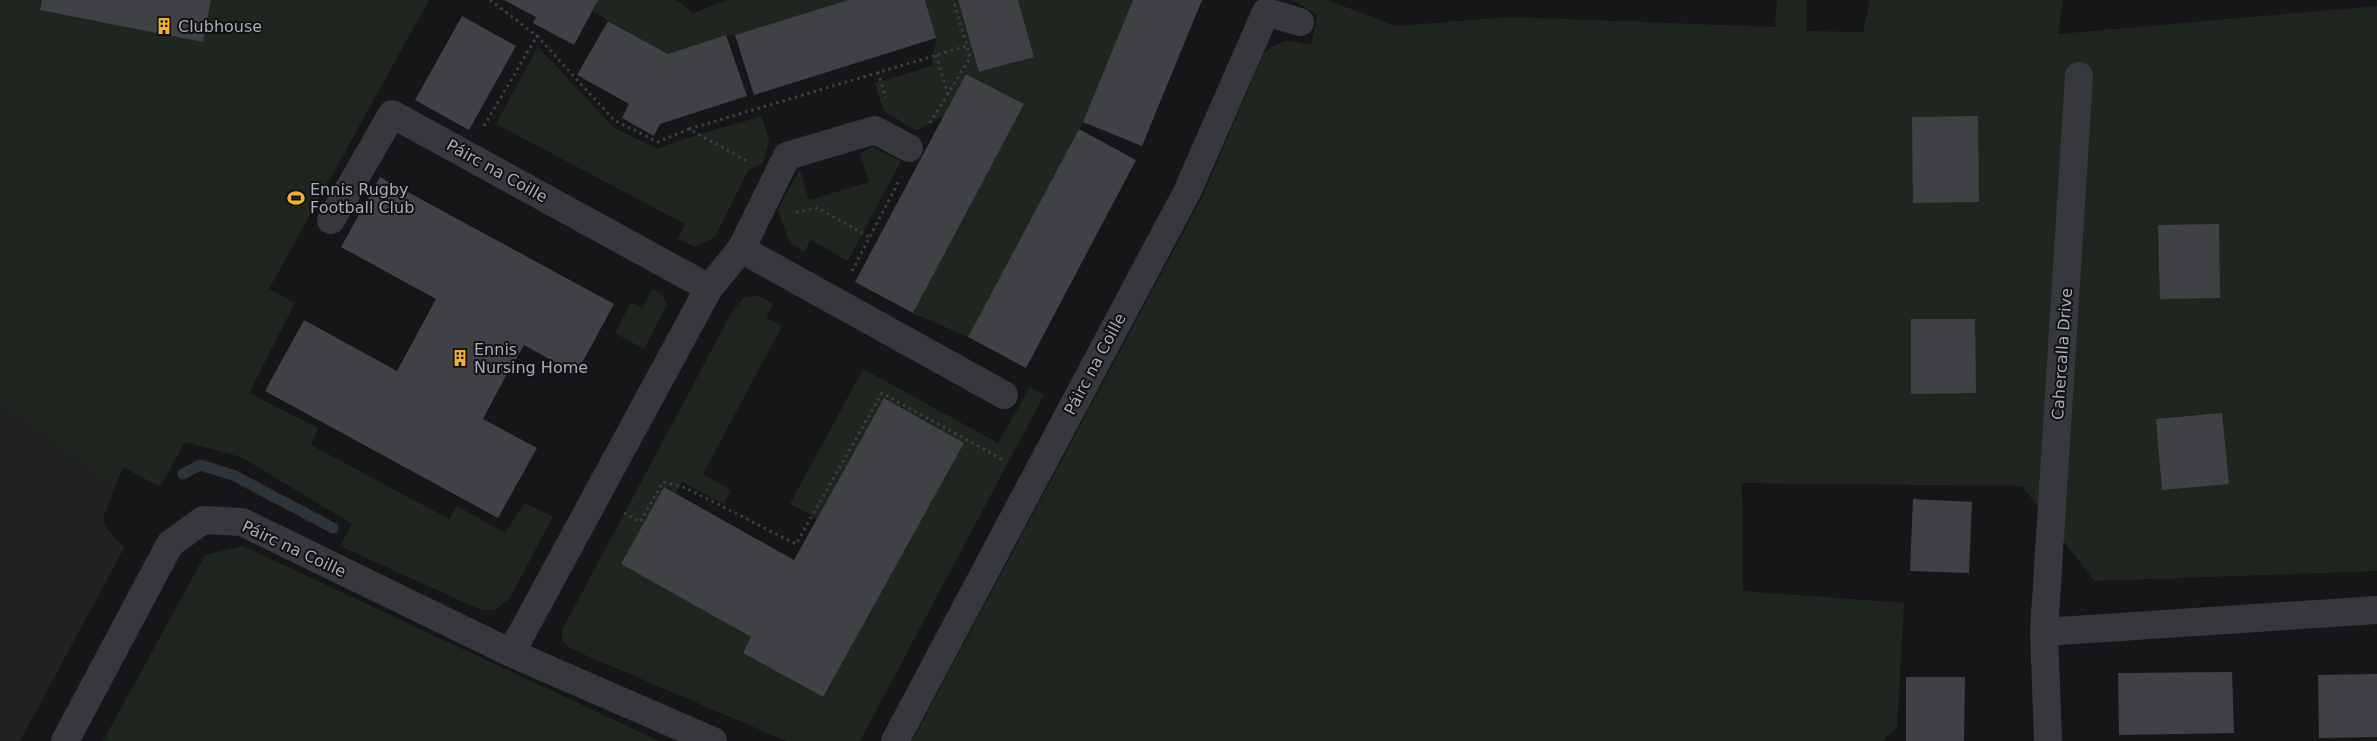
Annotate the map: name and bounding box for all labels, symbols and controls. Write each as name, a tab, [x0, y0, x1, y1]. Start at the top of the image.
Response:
building icon: Clubhouse	[154, 16, 174, 36]
place label: Clubhouse	[178, 17, 262, 36]
street label: Páirc na Coille	[443, 135, 551, 207]
place label: Ennis Rugby Football Club	[310, 180, 414, 217]
sports icon: Ennis Rugby Football Club	[286, 188, 306, 208]
street label: Cahercalla Drive	[2048, 287, 2076, 421]
street label: Páirc na Coille	[1060, 310, 1130, 418]
place label: Ennis Nursing Home	[474, 340, 588, 377]
building icon: Ennis Nursing Home	[450, 348, 470, 368]
street label: Páirc na Coille	[239, 517, 349, 581]

